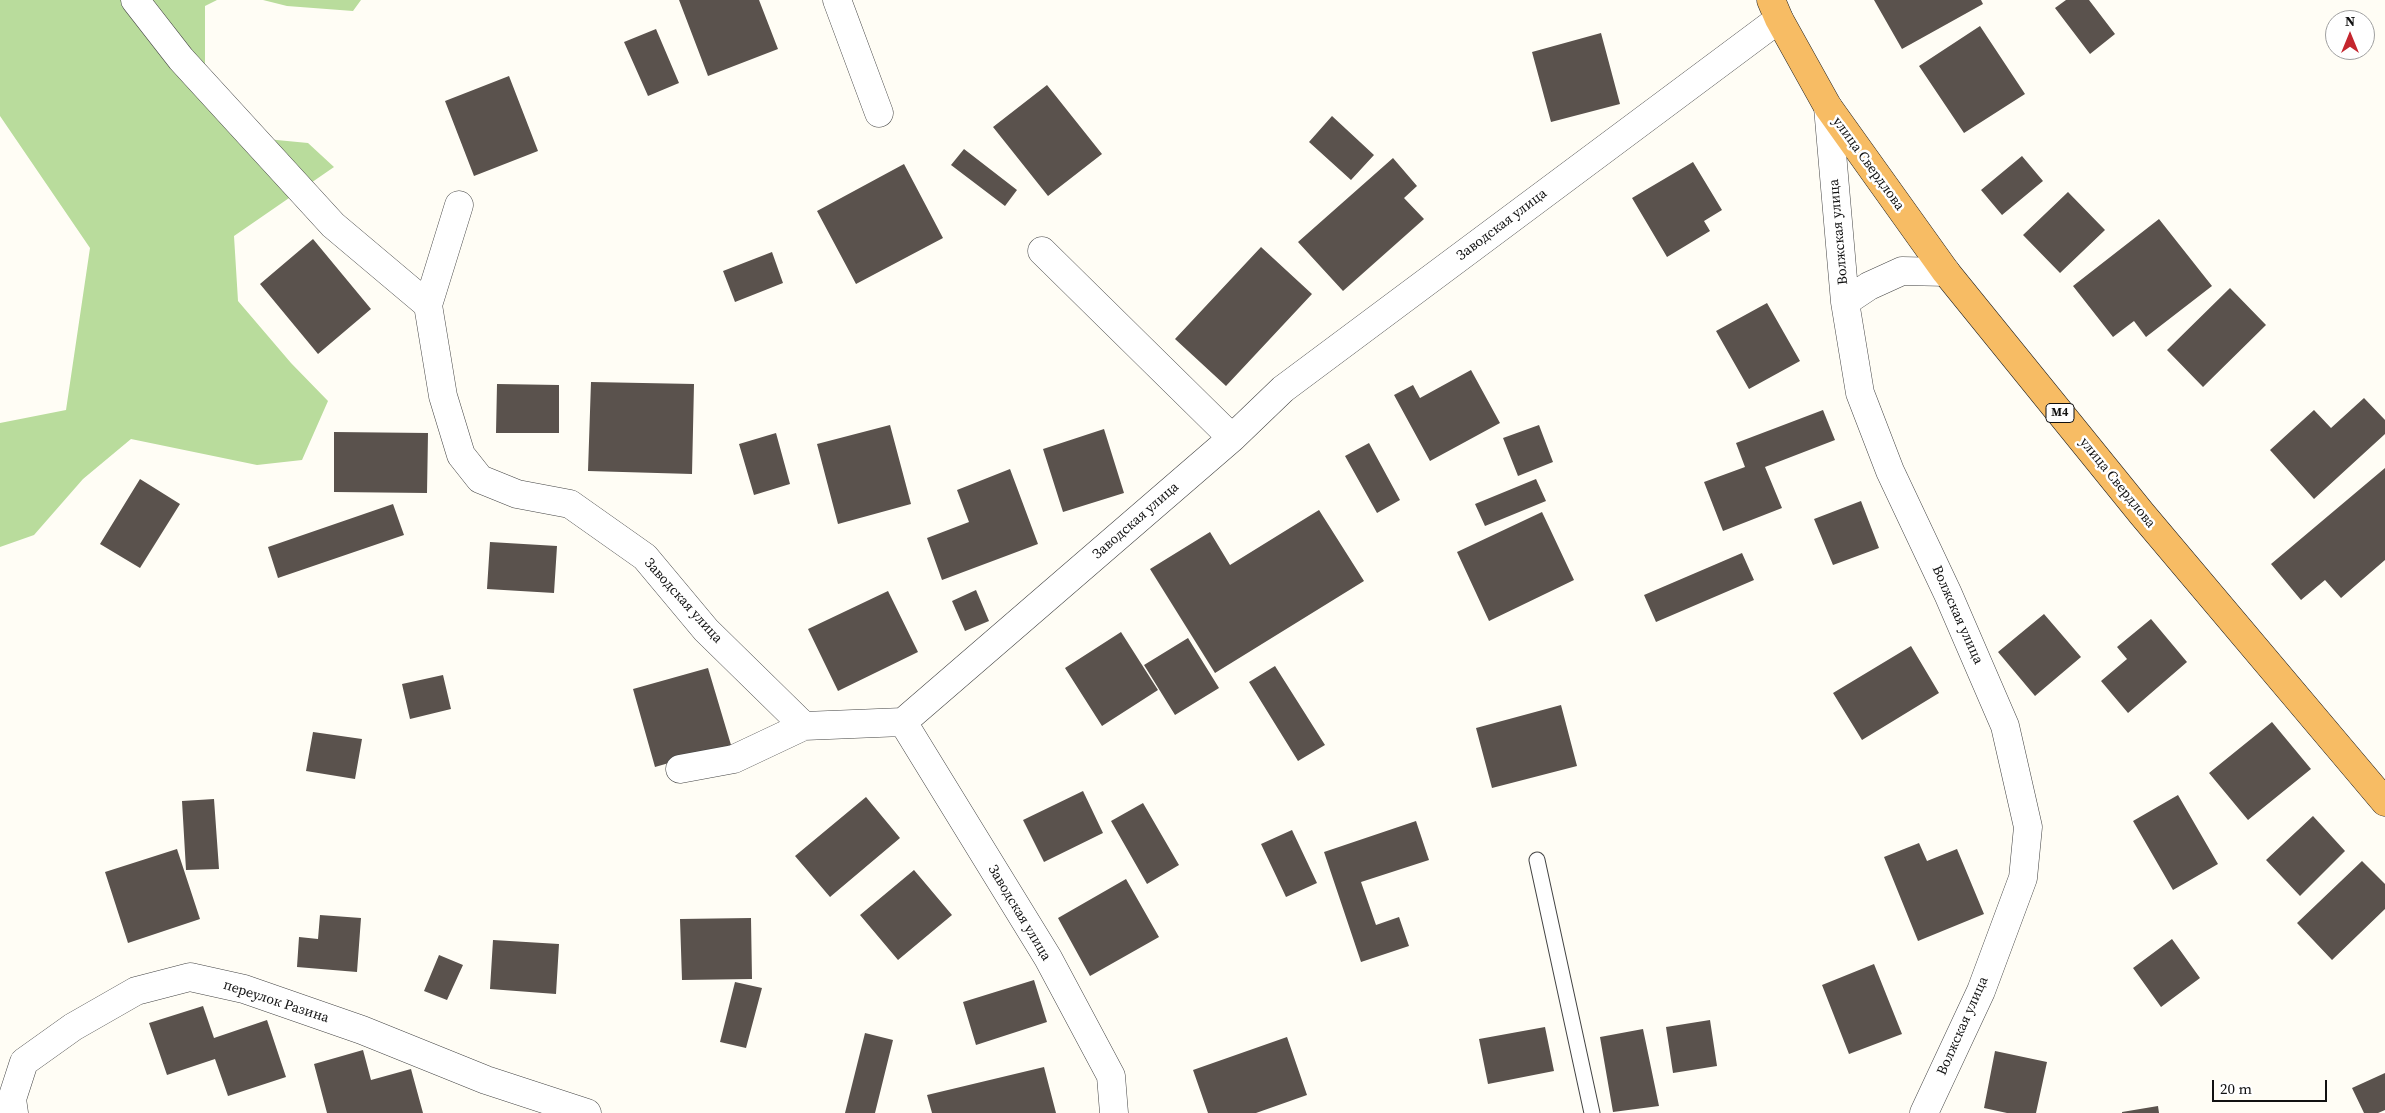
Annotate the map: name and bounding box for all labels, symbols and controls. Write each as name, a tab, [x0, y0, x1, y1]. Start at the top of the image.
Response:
north arrow	[2325, 10, 2375, 60]
text: N	[2345, 11, 2355, 31]
street label: улица Свердлова	[1828, 114, 1908, 214]
street label: Волжская улица	[1826, 178, 1852, 286]
street label: Заводская улица	[1453, 186, 1551, 264]
road number: M4	[2046, 403, 2074, 422]
street label: улица Свердлова	[2075, 434, 2159, 532]
street label: Заводская улица	[1089, 479, 1183, 563]
street label: Заводская улица	[640, 555, 726, 647]
street label: Волжская улица	[1928, 563, 1986, 667]
street label: Заводская улица	[984, 862, 1054, 964]
street label: Волжская улица	[1934, 974, 1992, 1078]
street label: переулок Разина	[221, 977, 331, 1027]
scale bar	[2215, 1070, 2330, 1102]
text: 20 m	[2220, 1078, 2252, 1099]

